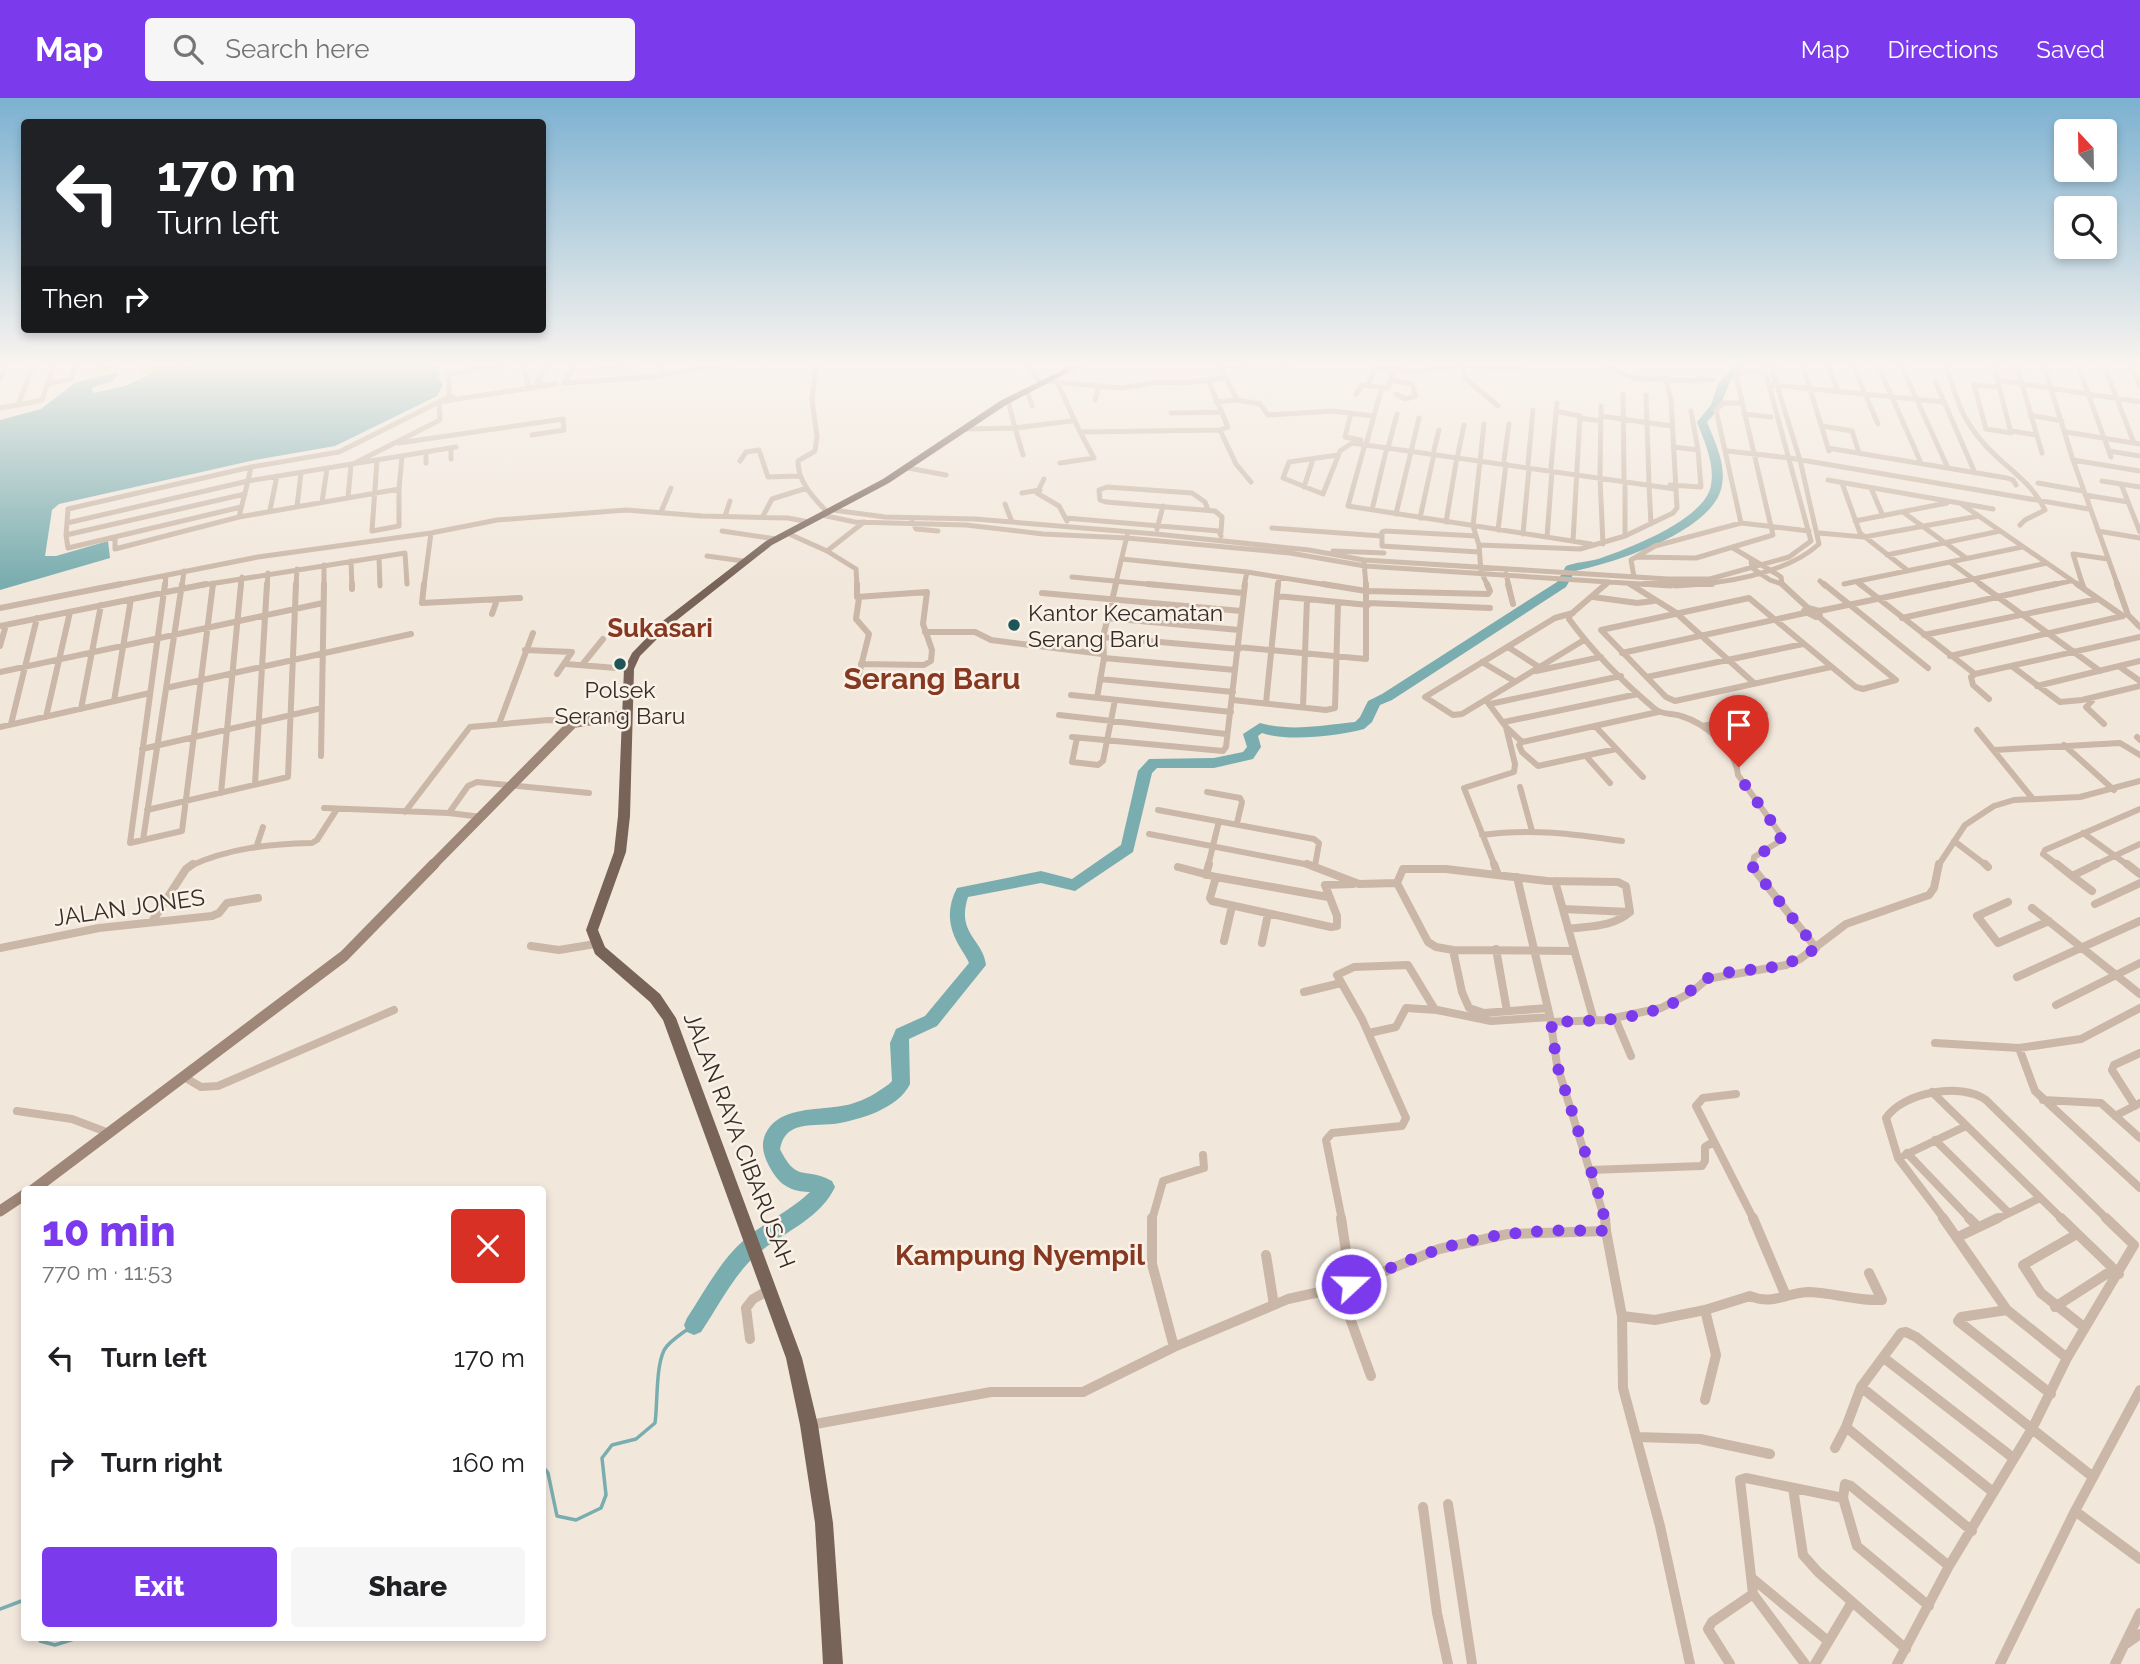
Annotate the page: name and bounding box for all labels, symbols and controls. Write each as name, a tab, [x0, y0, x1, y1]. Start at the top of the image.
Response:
search box	[145, 18, 635, 81]
text: Map	[35, 30, 103, 69]
icon: search	[169, 30, 207, 68]
text: Search here	[225, 34, 370, 64]
text: Map	[1801, 35, 1850, 64]
text: Directions	[1888, 35, 1998, 64]
text: Saved	[2036, 35, 2105, 64]
north arrow	[2054, 119, 2118, 182]
map controls	[2054, 119, 2117, 259]
text: 170 m	[157, 145, 296, 202]
icon: left	[42, 147, 133, 238]
button: search	[2054, 196, 2117, 259]
text: Turn left	[157, 204, 279, 241]
icon: right	[117, 280, 155, 318]
text: Then	[42, 284, 103, 314]
place label: Kantor Kecamatan Serang Baru	[1028, 599, 1223, 652]
district label: Sukasari	[607, 613, 713, 643]
marker: Kantor Kecamatan Serang Baru	[1006, 617, 1022, 633]
marker: Polsek Serang Baru	[612, 656, 628, 672]
district label: Serang Baru	[843, 661, 1021, 696]
place label: Polsek Serang Baru	[554, 676, 686, 729]
pin	[1709, 695, 1769, 767]
icon: arrive	[1720, 706, 1758, 744]
street label: JALAN JONES	[52, 883, 206, 931]
street label: JALAN RAYA CIBARUSAH	[679, 1008, 801, 1272]
text: 10 min	[42, 1207, 176, 1256]
button: close	[451, 1209, 525, 1283]
district label: Kampung Nyempil	[895, 1239, 1145, 1272]
position arrow	[1314, 1247, 1388, 1321]
text: 770 m · 11:53	[42, 1258, 173, 1285]
icon: left	[42, 1339, 80, 1377]
text: Turn left	[101, 1343, 207, 1373]
text: 170 m	[454, 1343, 525, 1373]
icon: right	[42, 1444, 80, 1482]
text: Turn right	[101, 1448, 222, 1478]
text: 160 m	[452, 1448, 525, 1478]
button: Exit	[42, 1547, 277, 1627]
button: Share	[291, 1547, 525, 1627]

